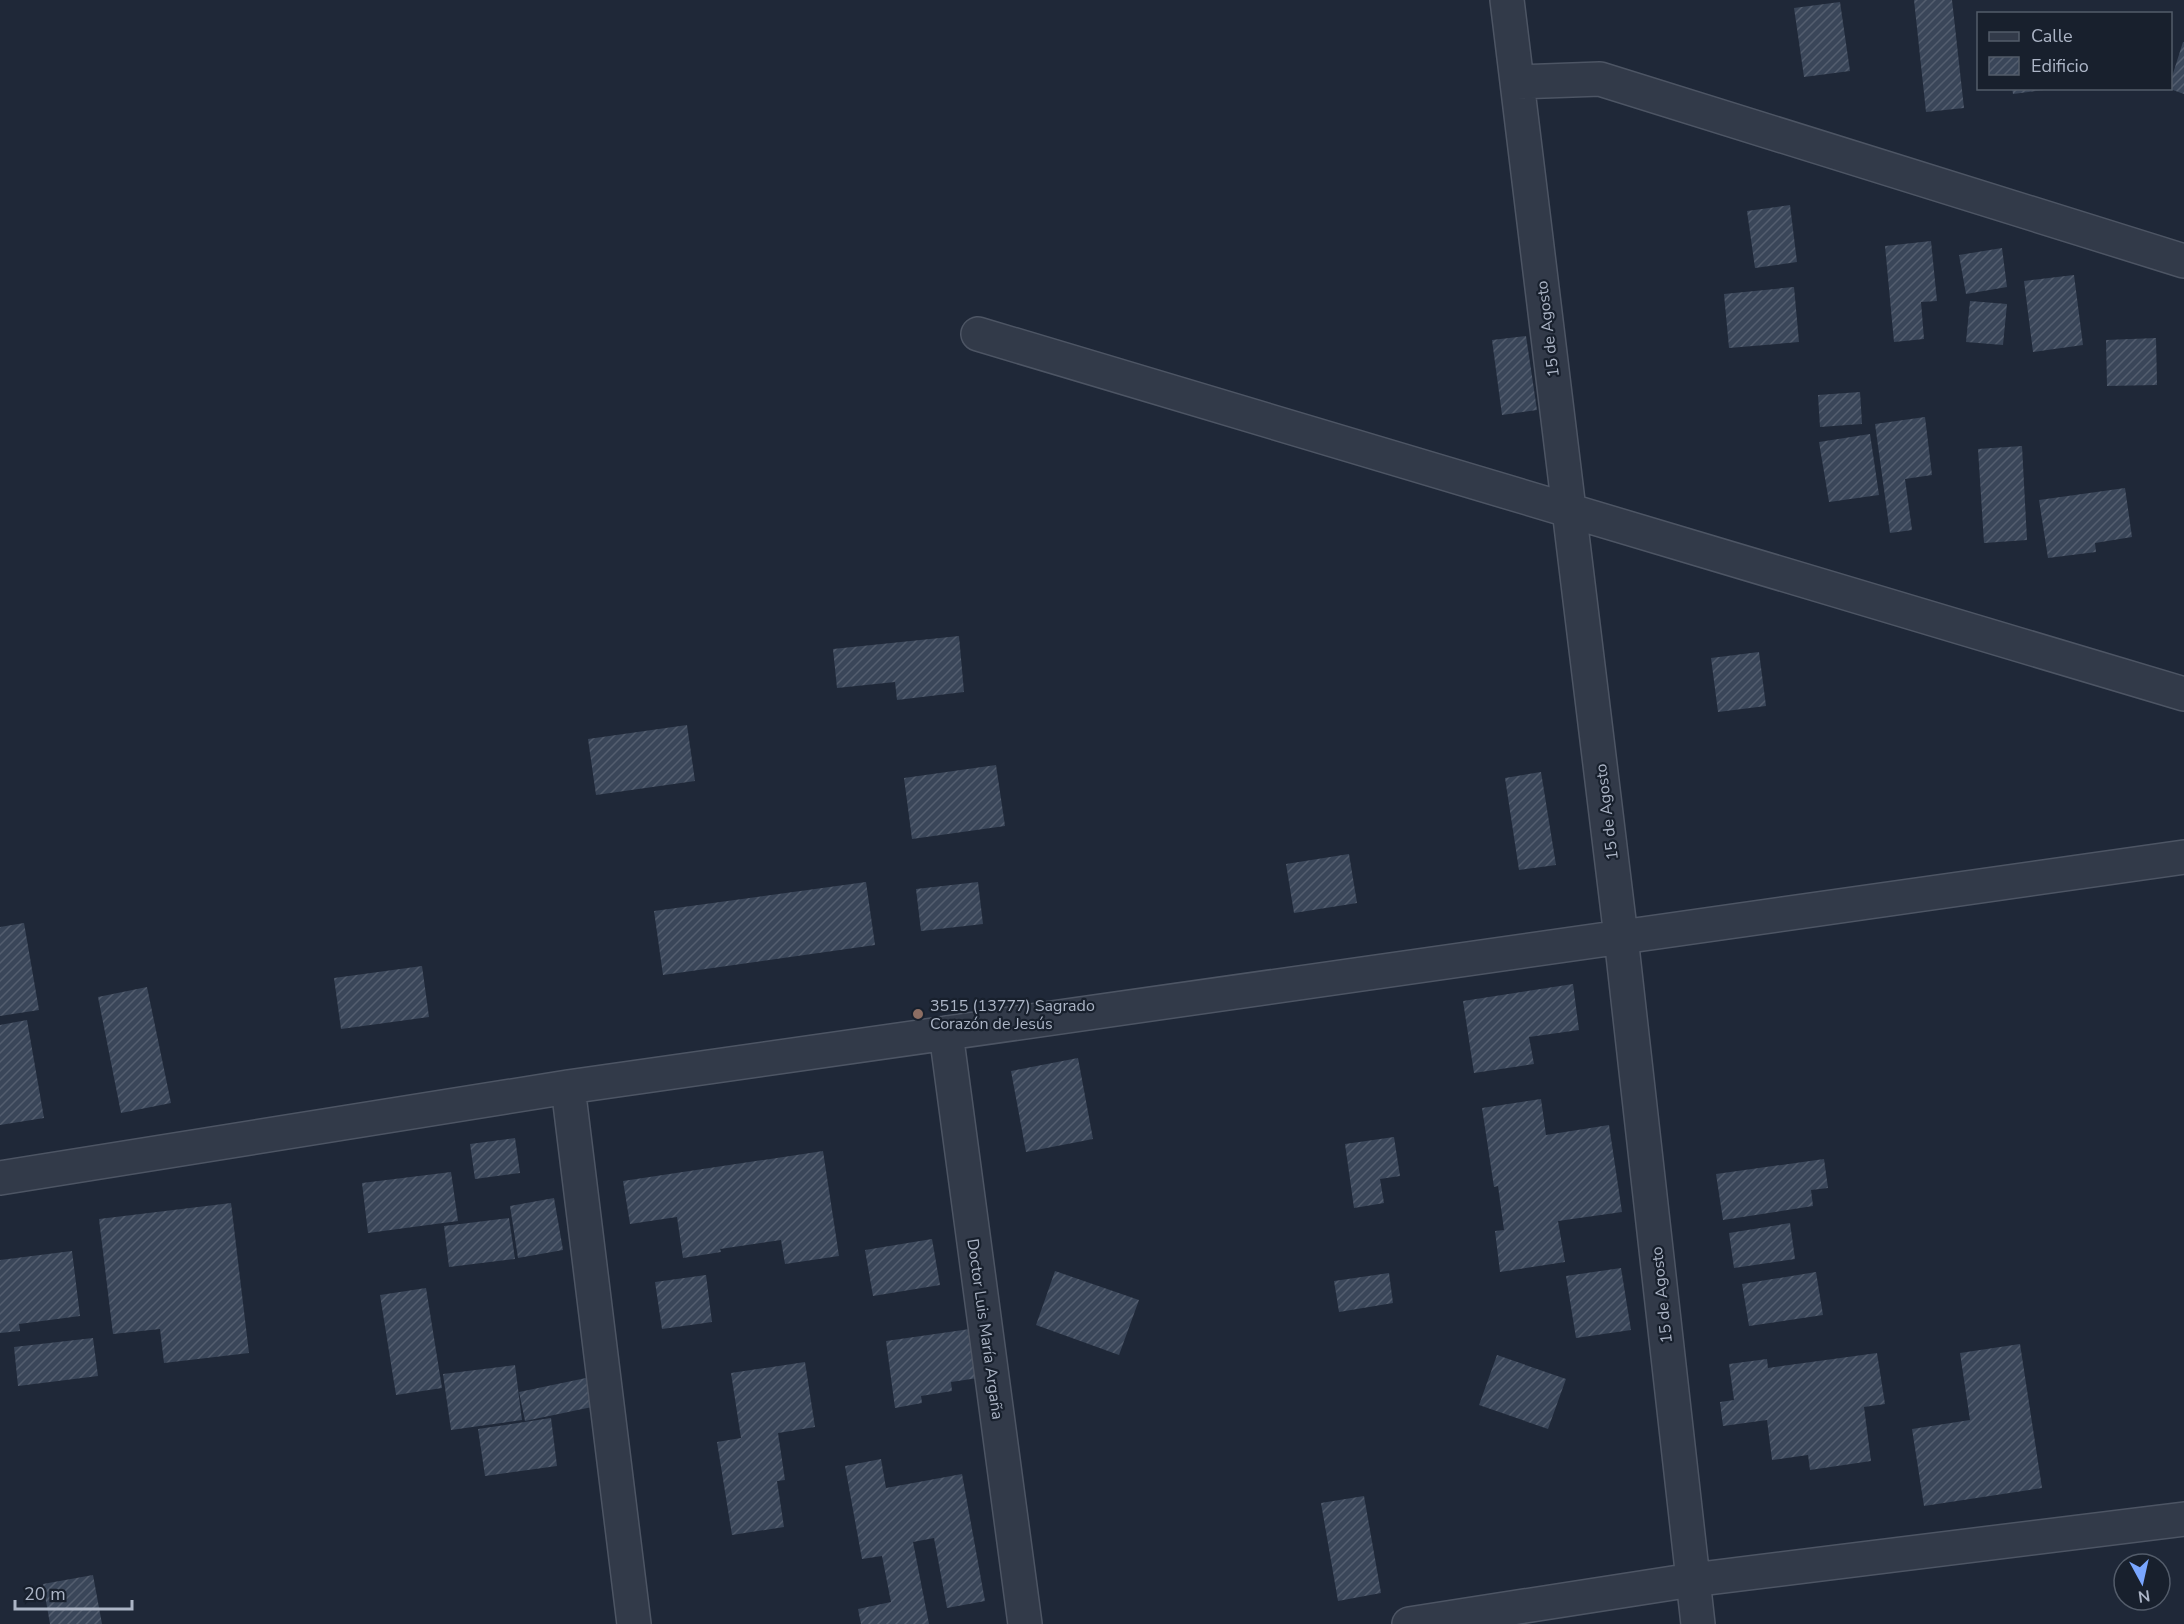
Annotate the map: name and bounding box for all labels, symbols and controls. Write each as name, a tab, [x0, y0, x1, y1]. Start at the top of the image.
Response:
legend	[1977, 12, 2172, 90]
text: Calle	[2031, 24, 2073, 48]
text: Edificio	[2031, 54, 2089, 78]
street label: 15 de Agosto	[1531, 279, 1565, 378]
street label: 15 de Agosto	[1590, 762, 1624, 861]
place label: 3515 (13777) Sagrado Corazón de Jesús	[930, 995, 1095, 1035]
marker: 3515 (13777) Sagrado Corazón de Jesús	[911, 1007, 925, 1021]
street label: Doctor Luis María Argaña	[961, 1237, 1009, 1421]
street label: 15 de Agosto	[1646, 1245, 1678, 1344]
north arrow	[2112, 1552, 2172, 1612]
scale bar	[15, 1573, 132, 1611]
text: 20 m	[24, 1582, 66, 1606]
text: N	[2136, 1584, 2151, 1608]

